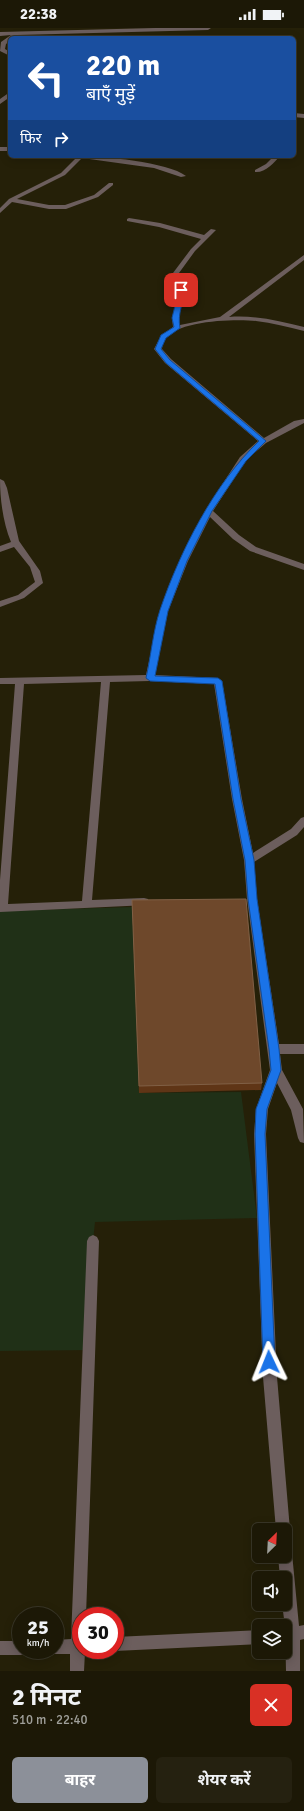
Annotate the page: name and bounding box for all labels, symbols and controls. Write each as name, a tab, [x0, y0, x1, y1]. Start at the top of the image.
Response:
text: 22:38	[20, 5, 57, 23]
text: 220 m	[86, 49, 160, 83]
icon: left	[20, 52, 72, 104]
text: बाएँ मुड़ें	[86, 83, 135, 105]
icon: right	[50, 128, 72, 150]
text: फिर	[20, 129, 42, 147]
pin	[164, 273, 198, 307]
icon: arrive	[170, 279, 192, 301]
position arrow	[248, 1341, 290, 1383]
north arrow	[252, 1523, 292, 1563]
map controls	[252, 1523, 292, 1659]
button: sound	[252, 1571, 292, 1611]
speed limit sign: 30	[72, 1607, 124, 1659]
text: 25	[27, 1615, 49, 1640]
button: layers	[252, 1619, 292, 1659]
text: km/h	[27, 1637, 49, 1649]
text: 2 मिनट	[12, 1682, 81, 1712]
button: close	[250, 1684, 292, 1726]
text: 510 m · 22:40	[12, 1712, 88, 1728]
button: बाहर	[12, 1757, 148, 1803]
button: शेयर करें	[156, 1757, 292, 1803]

